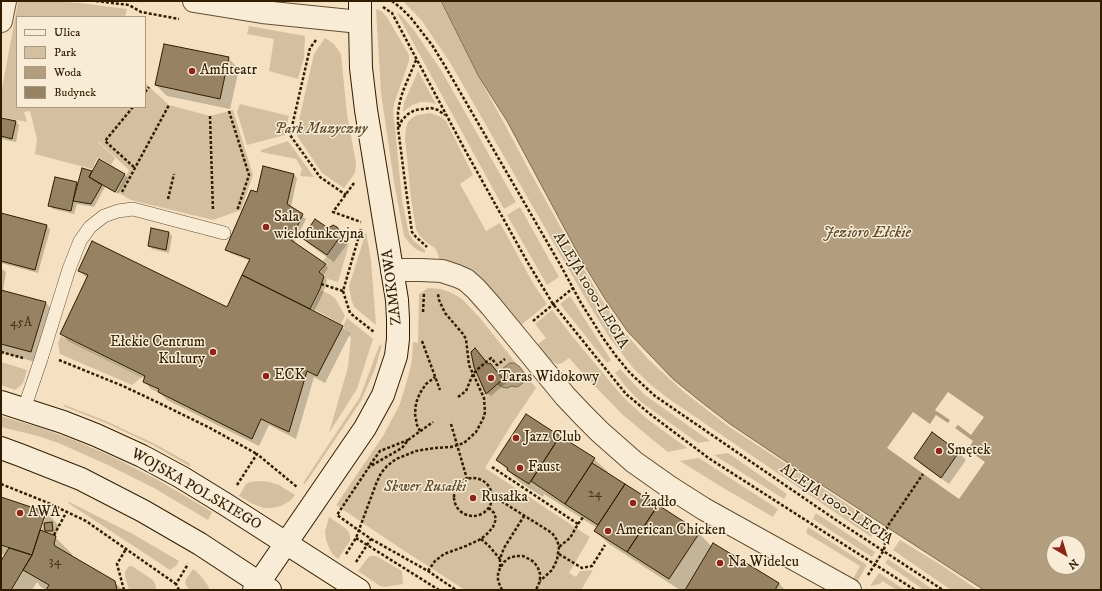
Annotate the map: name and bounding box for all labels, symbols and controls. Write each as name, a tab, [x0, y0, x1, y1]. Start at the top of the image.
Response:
legend	[16, 16, 146, 108]
text: Ulica	[54, 25, 80, 40]
text: Park	[54, 45, 76, 60]
place label: Amfiteatr	[200, 62, 257, 80]
text: Woda	[54, 65, 81, 80]
marker: Amfiteatr	[187, 66, 197, 76]
text: Budynek	[54, 85, 96, 100]
park label: Park Muzyczny	[275, 121, 367, 139]
place label: Sala wielofunkcyjna	[274, 209, 364, 244]
marker: Sala wielofunkcyjna	[261, 222, 271, 232]
water label: Jezioro Ełckie	[823, 224, 911, 244]
street label: ALEJA 1000-LECIA	[548, 230, 632, 352]
street label: ZAMKOWA	[379, 248, 407, 326]
house number: 45A	[10, 315, 32, 331]
place label: Ełckie Centrum Kultury	[110, 334, 205, 369]
marker: Ełckie Centrum Kultury	[208, 347, 218, 357]
place label: ECK	[274, 367, 305, 385]
place label: Taras Widokowy	[499, 369, 599, 387]
marker: ECK	[261, 371, 271, 381]
marker: Taras Widokowy	[486, 373, 496, 383]
place label: Jazz Club	[524, 429, 581, 447]
marker: Jazz Club	[511, 433, 521, 443]
place label: Smętek	[947, 442, 991, 460]
street label: WOJSKA POLSKIEGO	[128, 445, 264, 535]
marker: Smętek	[934, 446, 944, 456]
place label: Faust	[528, 459, 560, 477]
street label: ALEJA 1000-LECIA	[776, 461, 896, 549]
marker: Faust	[515, 463, 525, 473]
park label: Skwer Rusałki	[384, 479, 466, 497]
house number: 24	[588, 486, 602, 502]
place label: Rusałka	[481, 489, 528, 507]
marker: Rusałka	[468, 493, 478, 503]
place label: Żądło	[641, 494, 676, 512]
marker: Żądło	[628, 498, 638, 508]
place label: AWA	[28, 504, 60, 522]
marker: AWA	[15, 508, 25, 518]
place label: American Chicken	[616, 522, 726, 540]
marker: American Chicken	[603, 526, 613, 536]
north arrow	[1046, 535, 1086, 575]
house number: 34	[49, 554, 61, 570]
place label: Na Widelcu	[728, 554, 799, 572]
text: N	[1065, 555, 1081, 572]
marker: Na Widelcu	[715, 558, 725, 568]

